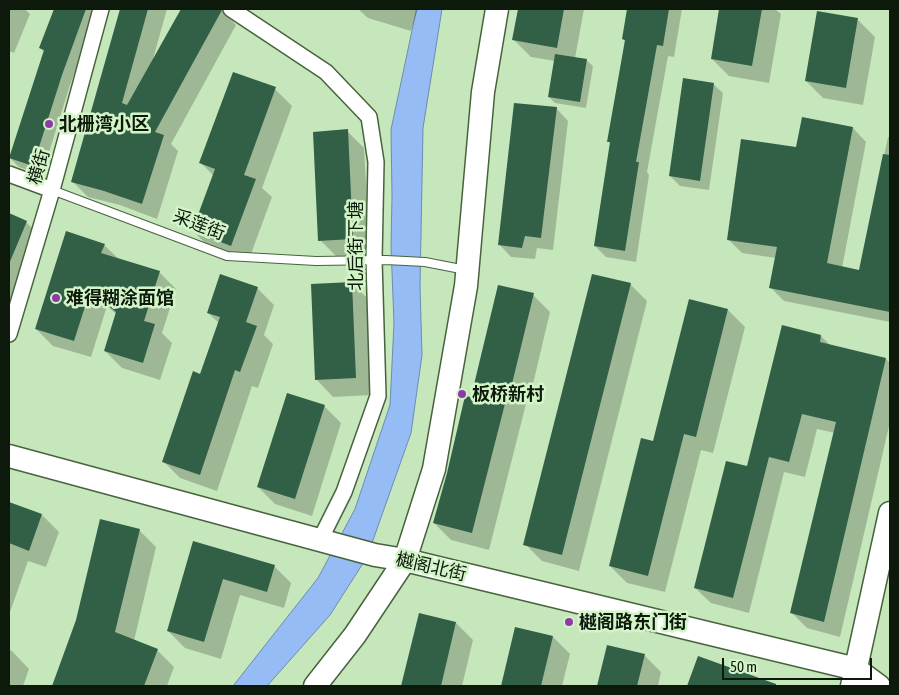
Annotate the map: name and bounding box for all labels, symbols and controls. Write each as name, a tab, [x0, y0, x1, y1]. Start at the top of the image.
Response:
place label: 北栅湾小区	[59, 113, 149, 135]
marker: 北栅湾小区	[43, 118, 55, 130]
street label: 横街	[24, 147, 54, 187]
street label: 北后街下塘	[345, 201, 367, 291]
street label: 采莲街	[170, 205, 228, 245]
place label: 难得糊涂面馆	[66, 287, 174, 309]
marker: 难得糊涂面馆	[50, 292, 62, 304]
place label: 板桥新村	[472, 383, 544, 405]
marker: 板桥新村	[456, 388, 468, 400]
street label: 樾阁北街	[393, 548, 469, 586]
place label: 樾阁路东门街	[579, 611, 687, 633]
marker: 樾阁路东门街	[563, 616, 575, 628]
scale bar	[724, 648, 874, 680]
text: 50 m	[730, 658, 757, 675]

